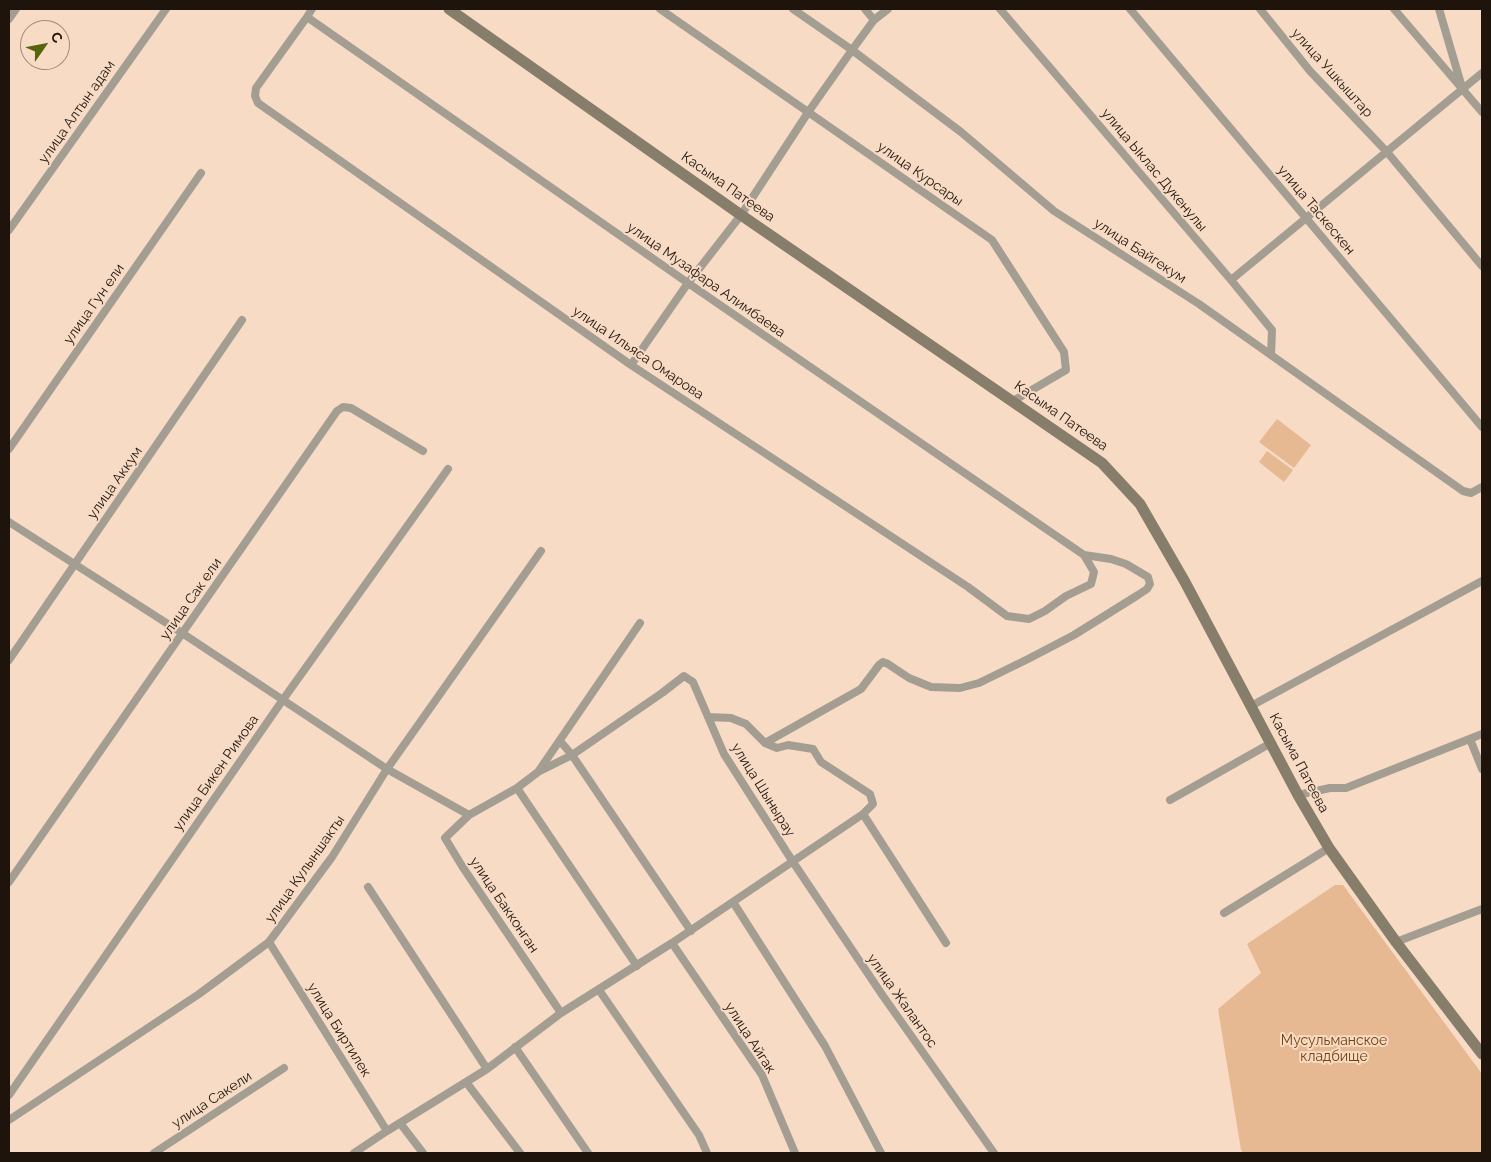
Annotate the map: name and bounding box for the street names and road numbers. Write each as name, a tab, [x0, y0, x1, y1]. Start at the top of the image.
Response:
street label: улица Ушкыштар	[1288, 25, 1376, 121]
street label: улица Алтын адам	[35, 57, 119, 167]
street label: улица Ыклас Дукенулы	[1098, 105, 1210, 235]
street label: улица Курсары	[874, 138, 966, 210]
street label: Касыма Патеева	[678, 148, 778, 226]
street label: улица Таскескен	[1274, 162, 1358, 258]
street label: улица Байгекум	[1091, 215, 1189, 287]
street label: улица Музафара Алимбаева	[624, 219, 788, 341]
street label: улица Гун ели	[60, 261, 128, 347]
street label: улица Ильяса Омарова	[569, 303, 707, 403]
street label: Касыма Патеева	[1011, 377, 1111, 455]
street label: улица Аккум	[84, 444, 146, 522]
street label: улица Сак ели	[157, 555, 225, 643]
street label: Касыма Патеева	[1266, 710, 1332, 816]
street label: улица Бикен Римова	[170, 712, 262, 834]
street label: улица Шынырау	[727, 740, 799, 840]
street label: улица Кулыншакты	[262, 812, 348, 926]
street label: улица Бакконган	[466, 854, 542, 956]
street label: улица Жалантос	[863, 951, 941, 1051]
street label: улица Биртилек	[303, 980, 375, 1080]
street label: улица Айгак	[721, 999, 779, 1077]
street label: улица Сакели	[169, 1068, 255, 1132]

